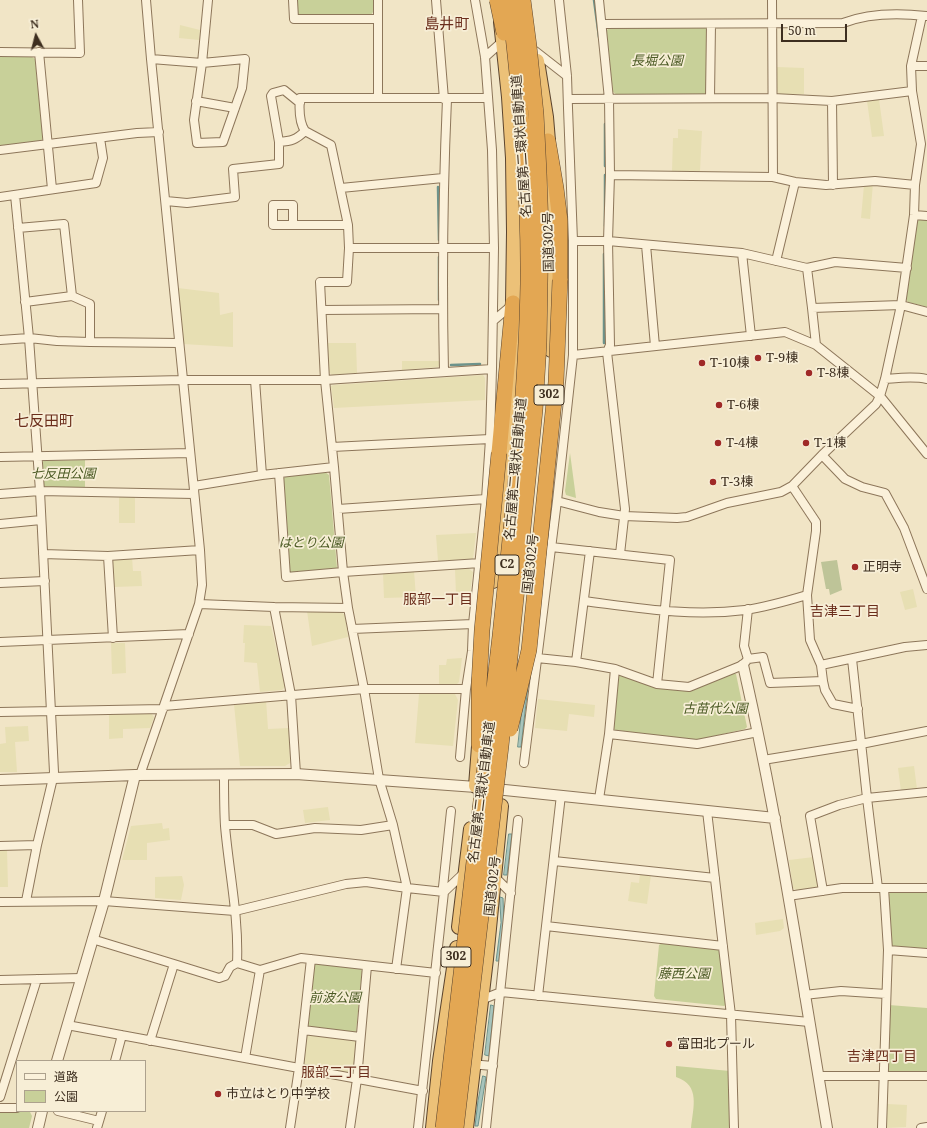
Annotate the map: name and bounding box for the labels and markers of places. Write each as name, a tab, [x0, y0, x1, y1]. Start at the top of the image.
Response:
place label: T-9棟	[766, 350, 798, 366]
marker: T-9棟	[753, 353, 763, 363]
place label: T-10棟	[710, 355, 750, 371]
marker: T-10棟	[697, 358, 707, 368]
place label: T-8棟	[817, 365, 849, 381]
marker: T-8棟	[804, 368, 814, 378]
place label: T-6棟	[727, 397, 759, 413]
marker: T-6棟	[714, 400, 724, 410]
place label: T-4棟	[726, 435, 758, 451]
place label: T-1棟	[814, 435, 846, 451]
marker: T-4棟	[713, 438, 723, 448]
marker: T-1棟	[801, 438, 811, 448]
place label: T-3棟	[721, 474, 753, 490]
marker: T-3棟	[708, 477, 718, 487]
place label: 正明寺	[863, 559, 902, 575]
marker: 正明寺	[850, 562, 860, 572]
place label: 富田北プール	[677, 1036, 755, 1052]
marker: 富田北プール	[664, 1039, 674, 1049]
place label: 市立はとり中学校	[226, 1086, 330, 1102]
marker: 市立はとり中学校	[213, 1089, 223, 1099]

